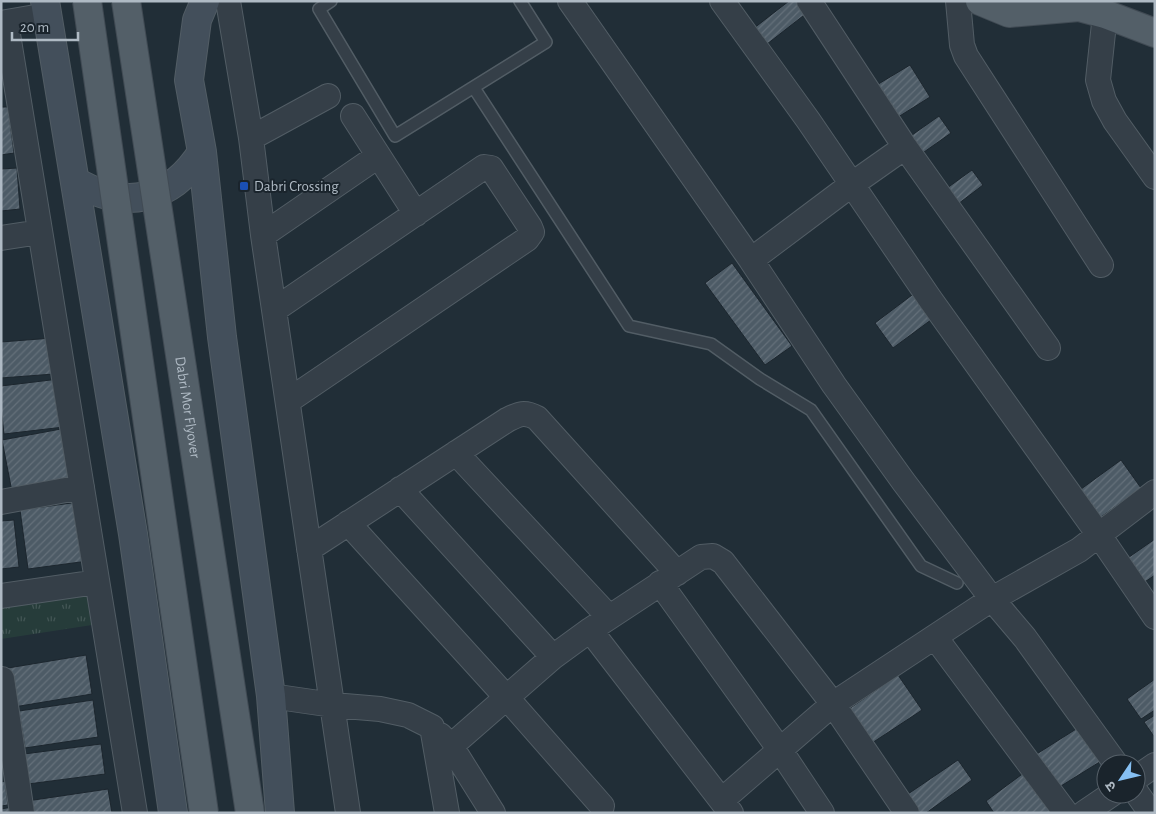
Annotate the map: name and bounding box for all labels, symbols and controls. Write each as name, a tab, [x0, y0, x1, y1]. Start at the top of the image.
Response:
scale bar	[12, 10, 79, 42]
text: 20 m	[20, 20, 49, 35]
place label: Dabri Crossing	[254, 179, 339, 194]
marker: Dabri Crossing	[238, 180, 250, 192]
street label: Dabri Mor Flyover	[172, 355, 203, 459]
north arrow	[1096, 754, 1146, 804]
text: उ	[1103, 778, 1119, 793]

